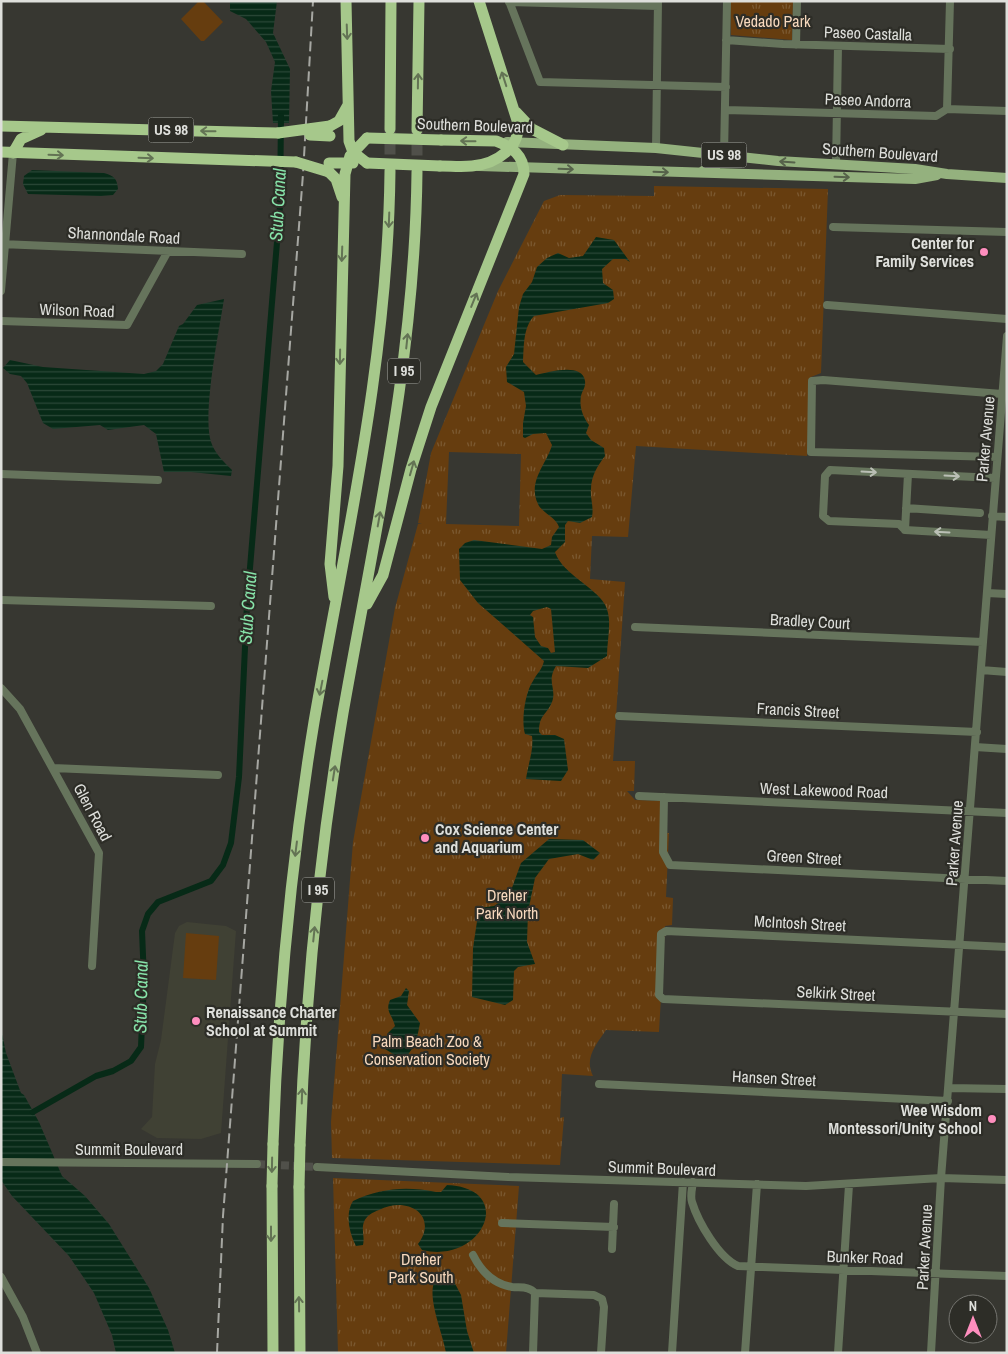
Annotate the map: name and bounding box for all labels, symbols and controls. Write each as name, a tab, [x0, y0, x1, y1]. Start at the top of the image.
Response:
park label: Vedado Park	[735, 10, 811, 32]
street label: Paseo Castalla	[824, 20, 913, 46]
one-way arrow	[342, 24, 351, 40]
one-way arrow	[499, 72, 508, 88]
one-way arrow	[413, 74, 423, 90]
street label: Paseo Andorra	[824, 87, 912, 113]
street label: Southern Boulevard	[417, 112, 533, 138]
road number: US 98	[148, 118, 194, 142]
one-way arrow	[200, 126, 216, 136]
one-way arrow	[460, 136, 476, 146]
street label: Southern Boulevard	[821, 137, 939, 167]
road number: US 98	[702, 142, 746, 168]
one-way arrow	[48, 150, 64, 159]
one-way arrow	[137, 153, 153, 163]
one-way arrow	[779, 157, 795, 166]
one-way arrow	[558, 164, 574, 174]
water label: Stub Canal	[263, 167, 292, 242]
one-way arrow	[652, 167, 669, 177]
one-way arrow	[834, 172, 850, 181]
one-way arrow	[384, 212, 393, 228]
street label: Shannondale Road	[67, 221, 181, 249]
place label: Center for Family Services	[875, 232, 975, 272]
one-way arrow	[338, 246, 347, 262]
marker: Center for Family Services	[978, 246, 990, 258]
one-way arrow	[470, 293, 479, 308]
street label: Wilson Road	[39, 298, 115, 322]
one-way arrow	[402, 333, 412, 349]
one-way arrow	[335, 348, 345, 365]
road number: I 95	[388, 358, 420, 384]
street label: Parker Avenue	[970, 395, 1000, 483]
one-way arrow	[407, 460, 417, 476]
one-way arrow	[861, 468, 877, 477]
one-way arrow	[943, 472, 959, 481]
one-way arrow	[375, 511, 384, 527]
one-way arrow	[935, 528, 951, 537]
water label: Stub Canal	[232, 570, 263, 645]
street label: Bradley Court	[769, 608, 851, 634]
one-way arrow	[315, 680, 325, 696]
street label: Francis Street	[756, 697, 840, 723]
one-way arrow	[329, 765, 339, 781]
street label: West Lakewood Road	[760, 777, 888, 803]
street label: Glen Road	[69, 779, 117, 845]
street label: Parker Avenue	[940, 799, 968, 887]
place label: Cox Science Center and Aquarium	[435, 818, 559, 858]
marker: Cox Science Center and Aquarium	[419, 832, 431, 844]
one-way arrow	[291, 841, 301, 857]
street label: Green Street	[766, 844, 842, 870]
road number: I 95	[302, 878, 334, 902]
park label: Dreher Park North	[476, 884, 538, 924]
street label: McIntosh Street	[754, 910, 847, 936]
one-way arrow	[309, 926, 319, 942]
water label: Stub Canal	[127, 960, 154, 1034]
street label: Selkirk Street	[796, 980, 876, 1006]
place label: Renaissance Charter School at Summit	[206, 1001, 337, 1041]
marker: Renaissance Charter School at Summit	[190, 1015, 202, 1027]
park label: Palm Beach Zoo & Conservation Society	[364, 1030, 490, 1070]
street label: Hansen Street	[732, 1065, 817, 1091]
one-way arrow	[297, 1088, 307, 1104]
place label: Wee Wisdom Montessori/Unity School	[828, 1099, 982, 1139]
marker: Wee Wisdom Montessori/Unity School	[986, 1113, 998, 1125]
street label: Summit Boulevard	[75, 1138, 183, 1160]
street label: Summit Boulevard	[608, 1155, 716, 1181]
one-way arrow	[267, 1156, 277, 1172]
street label: Parker Avenue	[911, 1204, 937, 1290]
one-way arrow	[266, 1226, 276, 1242]
street label: Bunker Road	[826, 1245, 904, 1269]
park label: Dreher Park South	[389, 1248, 453, 1288]
north arrow	[948, 1294, 998, 1344]
one-way arrow	[294, 1296, 304, 1312]
text: N	[969, 1297, 977, 1315]

